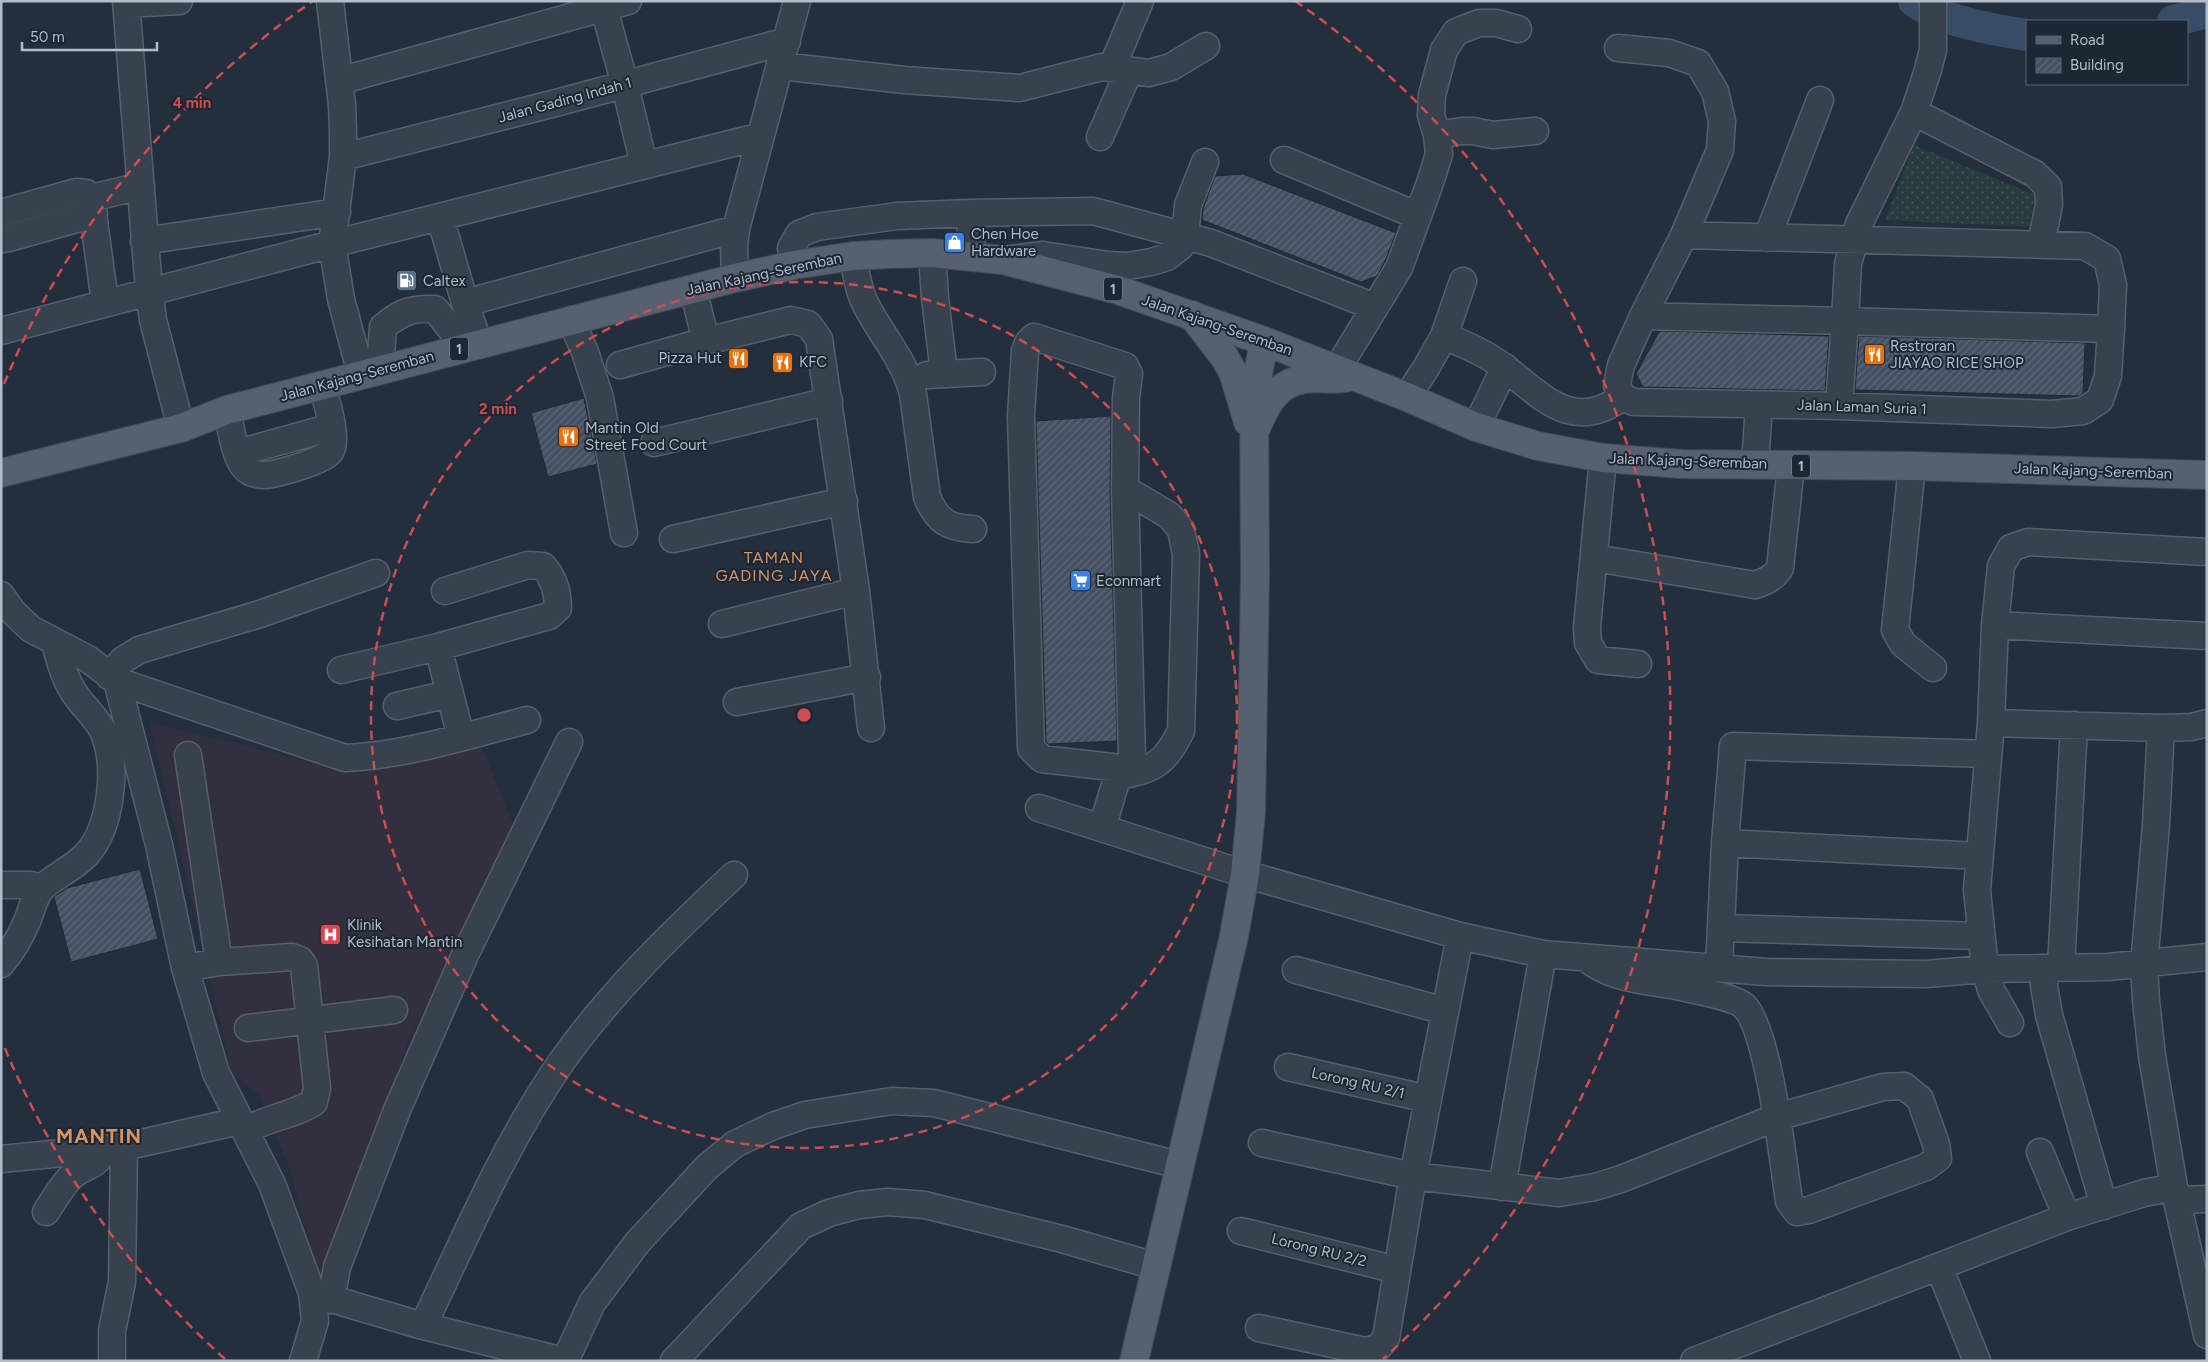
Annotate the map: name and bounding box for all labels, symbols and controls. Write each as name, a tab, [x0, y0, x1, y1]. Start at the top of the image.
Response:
scale bar	[22, 20, 158, 52]
legend	[2026, 20, 2188, 85]
text: 50 m	[30, 28, 65, 46]
text: Road	[2070, 31, 2105, 49]
text: Building	[2070, 56, 2124, 74]
street label: Jalan Gading Indah 1	[496, 73, 634, 127]
text: 4 min	[173, 94, 211, 112]
place label: Chen Hoe Hardware	[971, 225, 1039, 260]
shop icon: Chen Hoe Hardware	[943, 231, 967, 255]
street label: Jalan Kajang-Seremban	[685, 249, 843, 299]
fuel station icon: Caltex	[395, 269, 419, 293]
place label: Caltex	[423, 272, 466, 290]
road number: 1	[1104, 278, 1122, 300]
street label: Jalan Kajang-Seremban	[1139, 291, 1295, 359]
place label: Restroran JIAYAO RICE SHOP	[1890, 337, 2024, 372]
road number: 1	[450, 338, 468, 360]
restaurant icon: Restroran JIAYAO RICE SHOP	[1862, 343, 1886, 367]
restaurant icon: Pizza Hut	[726, 346, 750, 370]
street label: Jalan Kajang-Seremban	[278, 347, 436, 405]
place label: Pizza Hut	[658, 349, 722, 367]
restaurant icon: KFC	[771, 350, 795, 374]
place label: KFC	[799, 353, 827, 371]
street label: Jalan Laman Suria 1	[1797, 396, 1927, 418]
text: 2 min	[479, 400, 517, 418]
place label: Mantin Old Street Food Court	[585, 419, 708, 454]
restaurant icon: Mantin Old Street Food Court	[557, 425, 581, 449]
street label: Jalan Kajang-Seremban	[1609, 449, 1767, 473]
road number: 1	[1792, 454, 1810, 478]
street label: Jalan Kajang-Seremban	[2014, 459, 2172, 483]
district label: TAMAN GADING JAYA	[715, 548, 833, 585]
supermarket icon: Econmart	[1068, 569, 1092, 593]
place label: Econmart	[1096, 572, 1162, 590]
centre of rings	[795, 706, 813, 724]
place label: Klinik Kesihatan Mantin	[347, 916, 462, 951]
hospital icon: Klinik Kesihatan Mantin	[319, 922, 343, 946]
street label: Lorong RU 2/1	[1310, 1064, 1406, 1102]
district label: MANTIN	[56, 1124, 142, 1148]
street label: Lorong RU 2/2	[1270, 1229, 1368, 1271]

